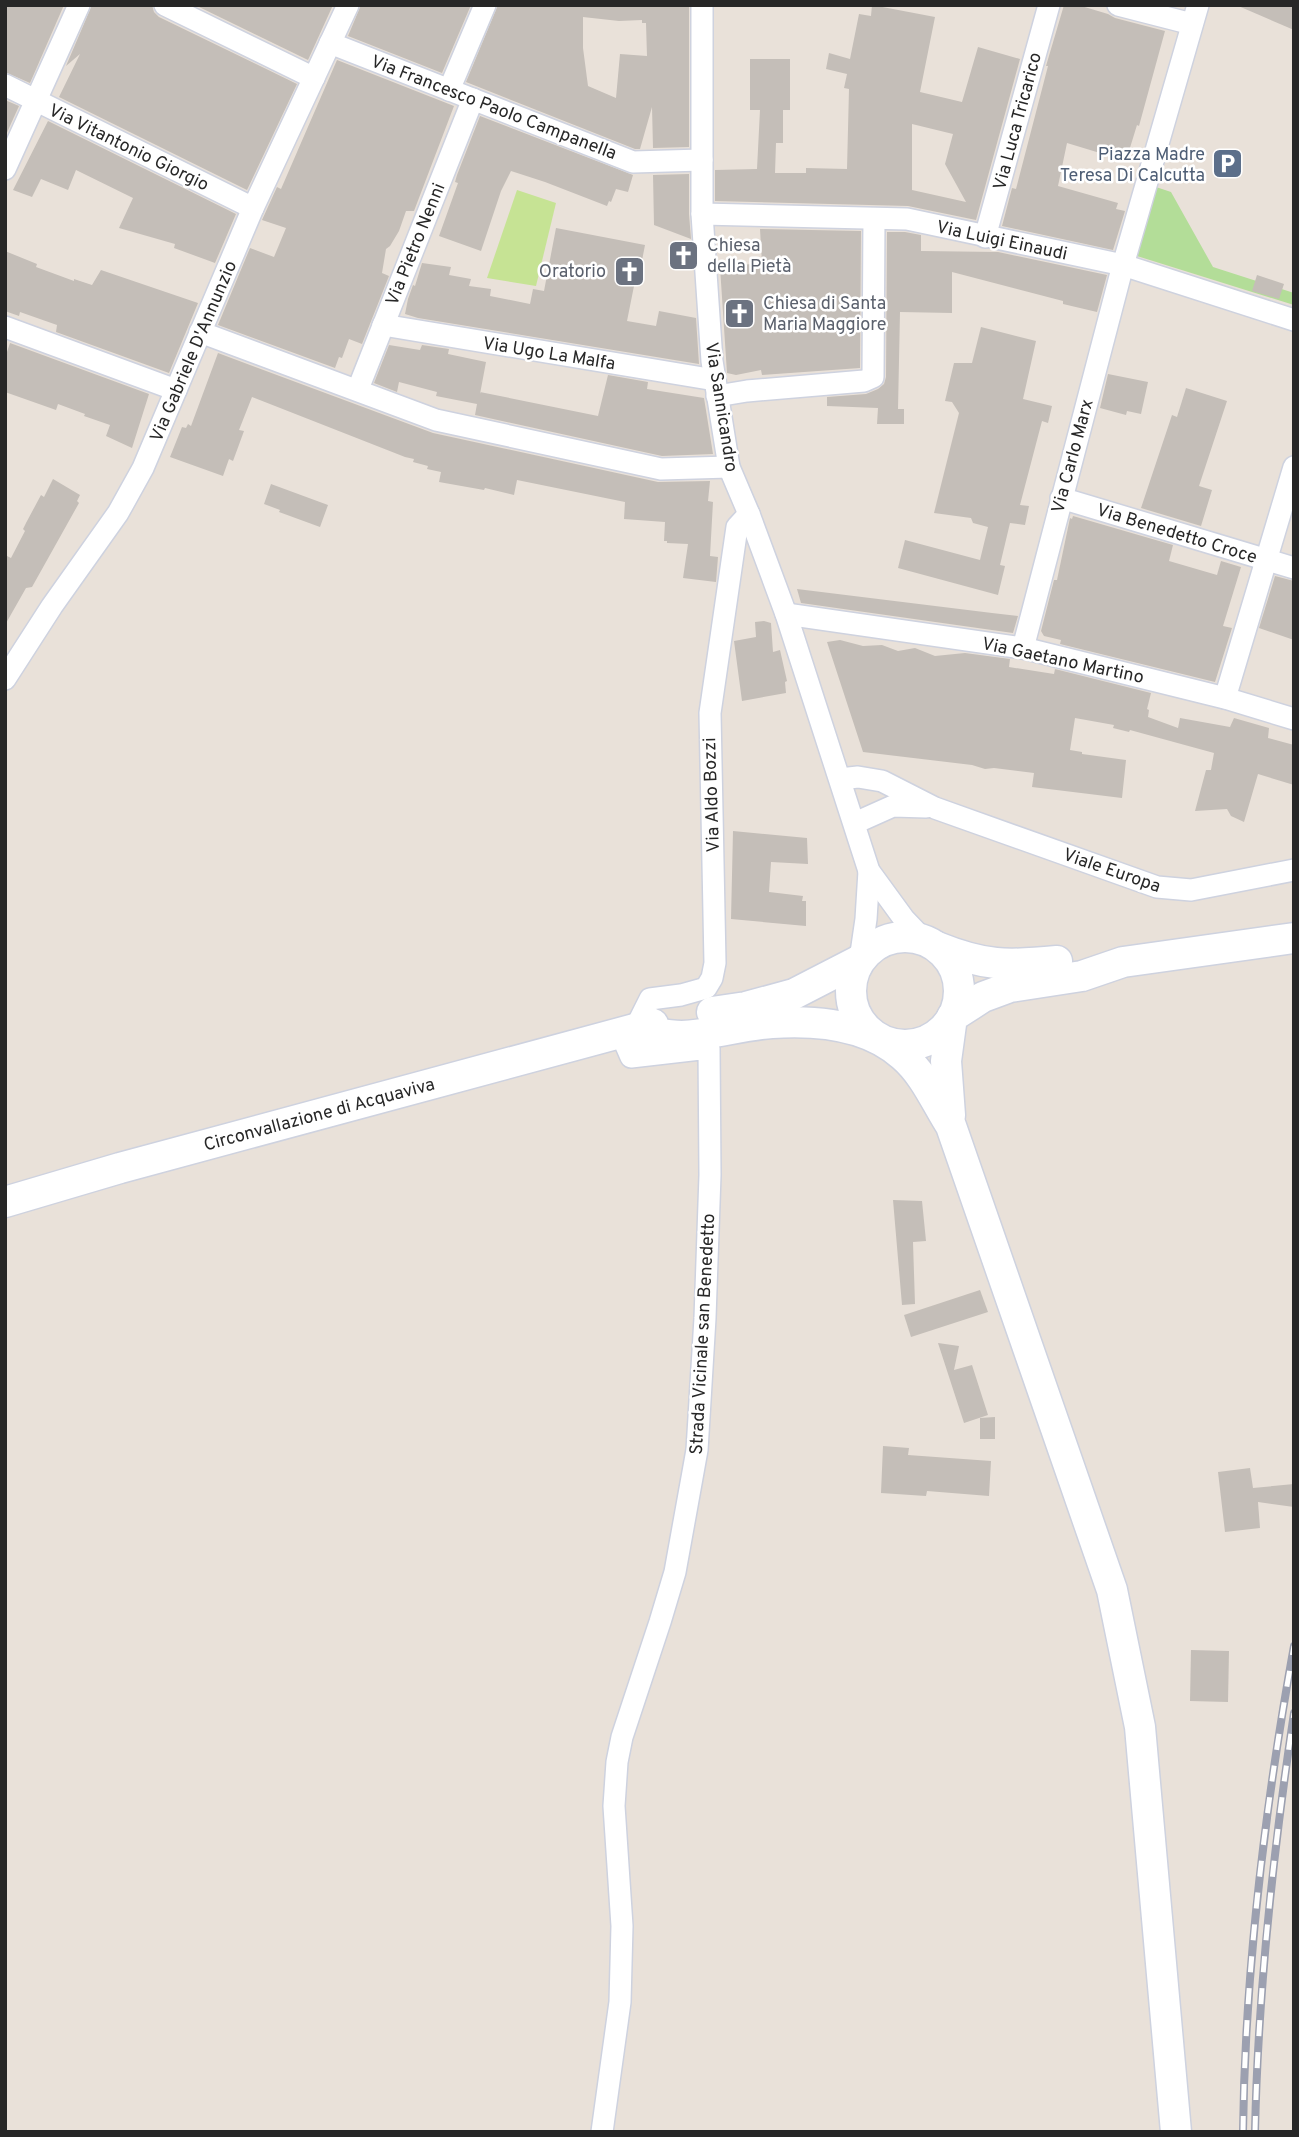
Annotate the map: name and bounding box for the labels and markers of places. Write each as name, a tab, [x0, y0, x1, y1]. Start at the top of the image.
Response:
place label: Piazza Madre Teresa Di Calcutta	[1060, 144, 1205, 188]
parking icon: Piazza Madre Teresa Di Calcutta	[1211, 147, 1245, 181]
place label: Chiesa della Pietà	[707, 235, 791, 279]
church icon: Chiesa della Pietà	[667, 238, 701, 272]
church icon: Oratorio	[612, 254, 646, 288]
place label: Oratorio	[539, 261, 606, 284]
place label: Chiesa di Santa Maria Maggiore	[763, 293, 886, 337]
church icon: Chiesa di Santa Maria Maggiore	[723, 296, 757, 330]

